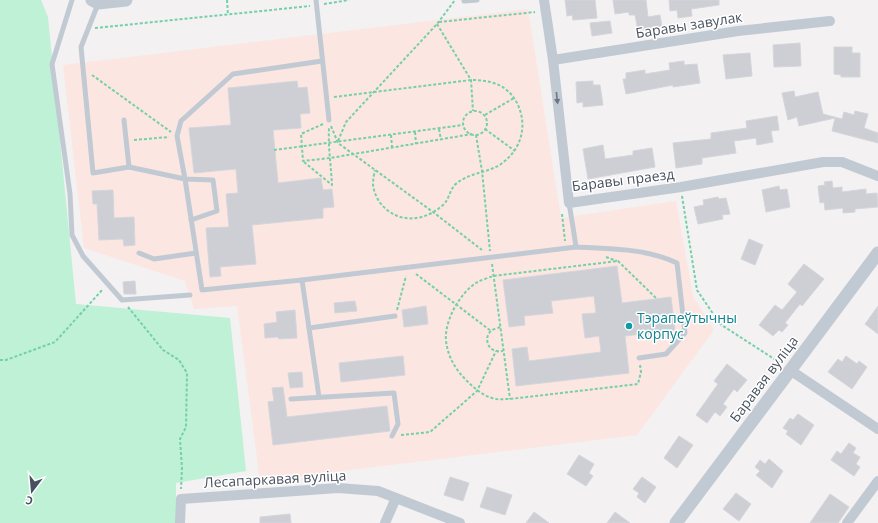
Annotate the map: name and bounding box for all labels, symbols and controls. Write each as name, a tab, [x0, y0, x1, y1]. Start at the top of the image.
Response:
street label: Баравы завулак	[634, 7, 744, 42]
one-way arrow	[554, 92, 560, 105]
street label: Баравы праезд	[571, 164, 675, 195]
place label: Тэрапеўтычны корпус	[637, 308, 737, 343]
marker: Тэрапеўтычны корпус	[624, 321, 634, 331]
street label: Баравая вуліца	[725, 332, 802, 426]
street label: Лесапаркавая вуліца	[203, 465, 347, 492]
north arrow	[12, 471, 52, 511]
text: С	[24, 493, 35, 509]

